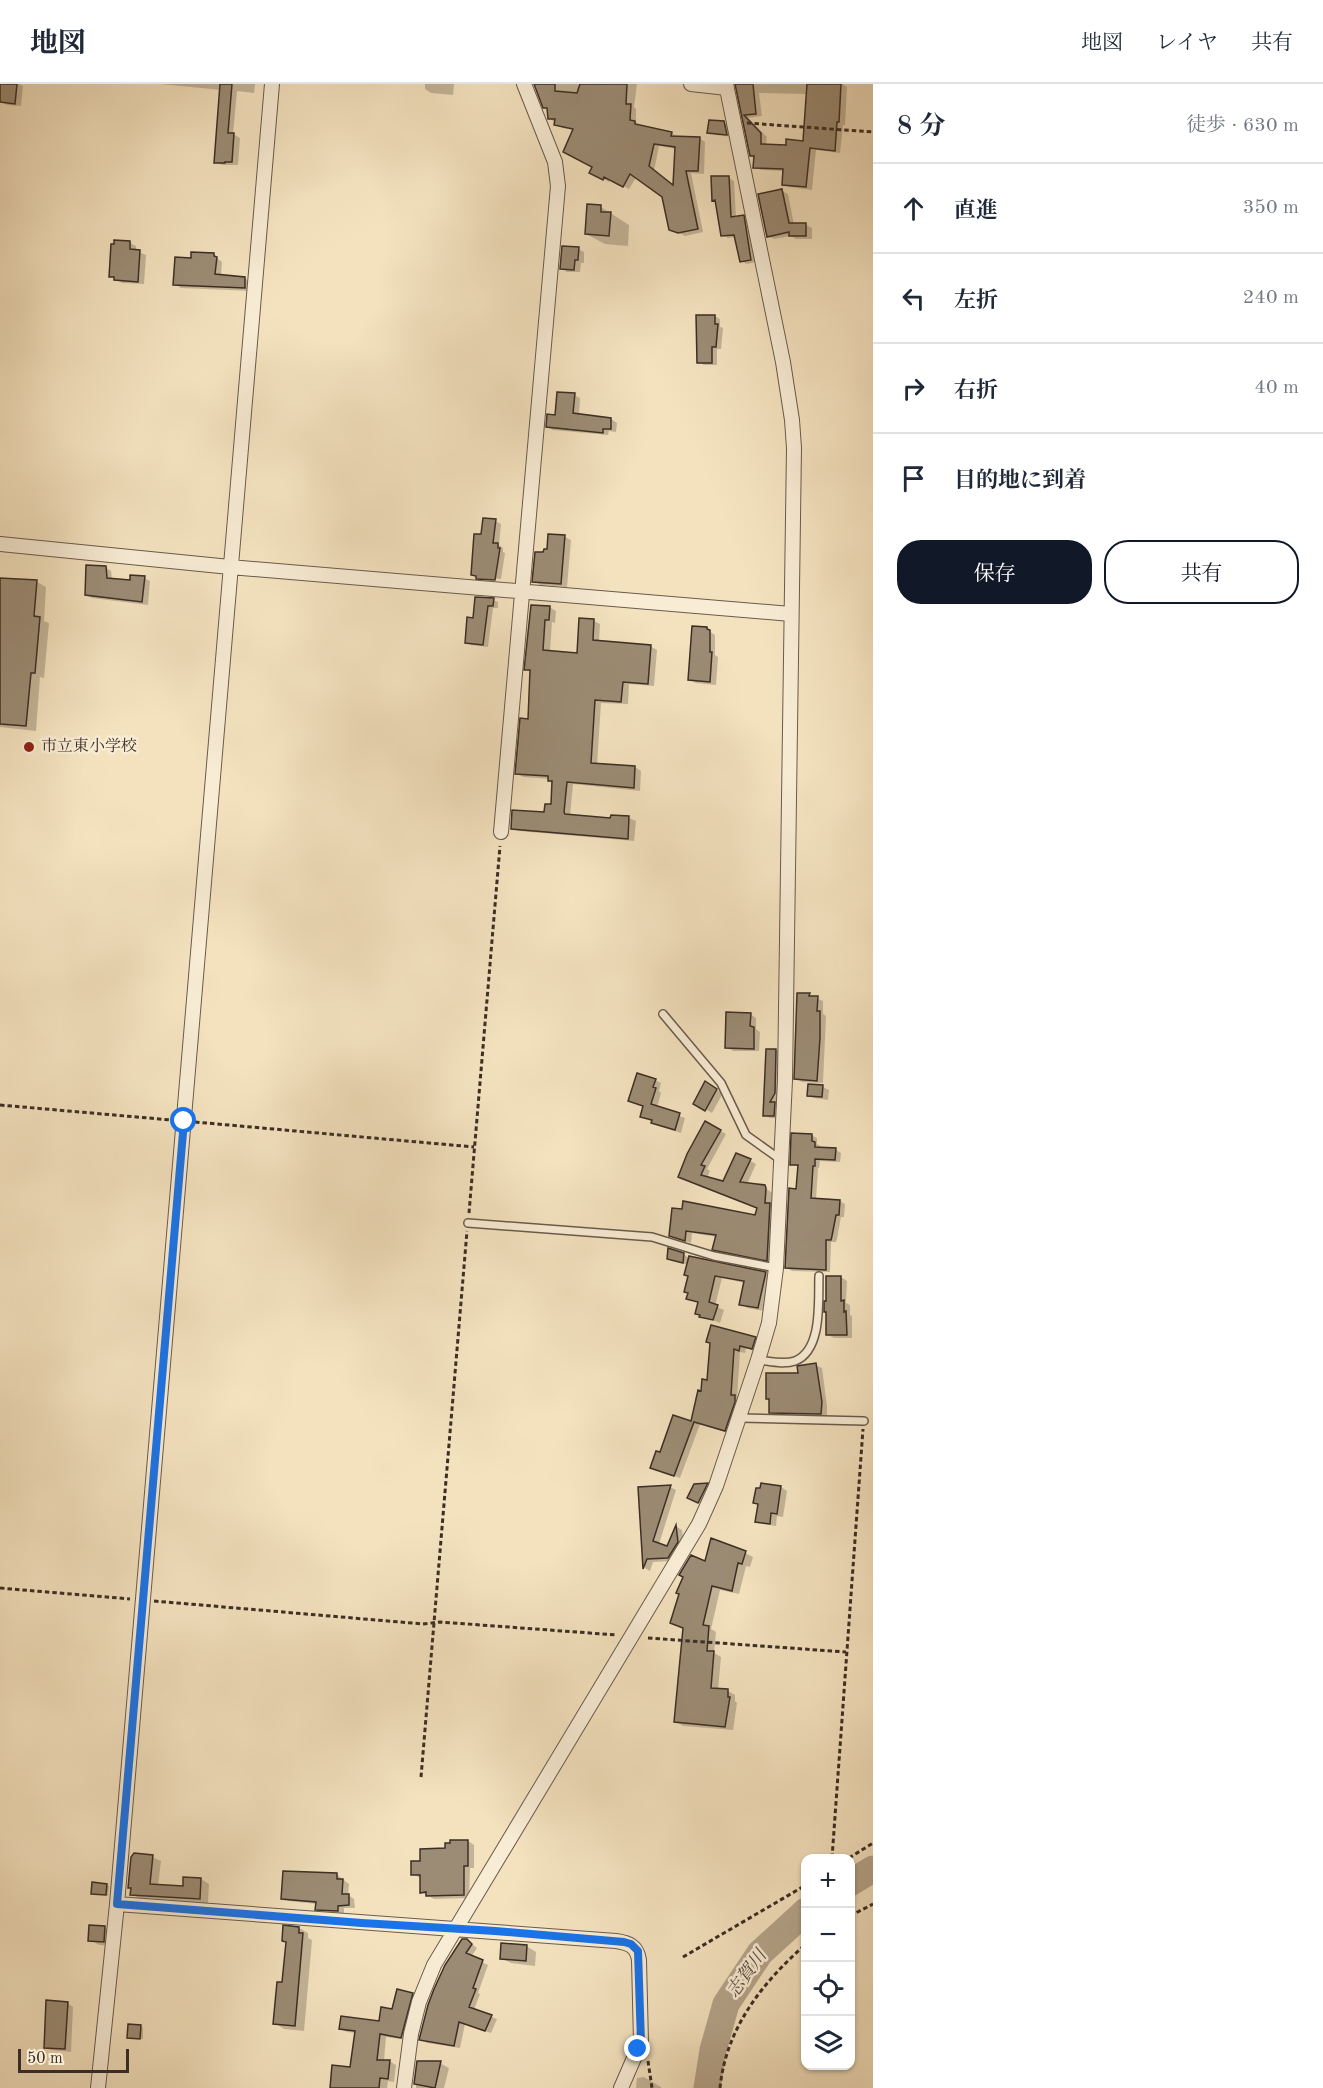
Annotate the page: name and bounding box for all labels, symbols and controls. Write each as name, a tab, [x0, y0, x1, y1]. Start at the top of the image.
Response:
text: 地図	[30, 31, 86, 59]
text: 地図	[1081, 33, 1123, 54]
text: レイヤ	[1156, 33, 1218, 54]
text: 共有	[1251, 33, 1293, 54]
text: 8 分	[897, 114, 945, 140]
text: 徒歩 · 630 m	[1186, 116, 1299, 136]
icon: ahead	[897, 192, 930, 225]
text: 350 m	[1243, 198, 1299, 218]
text: 直進	[954, 200, 998, 222]
icon: left	[897, 282, 930, 315]
text: 240 m	[1243, 288, 1299, 308]
text: 左折	[954, 290, 998, 312]
icon: right	[897, 372, 930, 405]
text: 40 m	[1254, 378, 1299, 398]
text: 右折	[954, 380, 998, 402]
icon: arrive	[897, 462, 930, 495]
text: 目的地に到着	[954, 470, 1086, 492]
button: 保存	[897, 540, 1092, 604]
button: 共有	[1104, 540, 1299, 604]
place label: 市立東小学校	[41, 737, 137, 755]
marker: 市立東小学校	[22, 740, 36, 754]
route start	[170, 1107, 196, 1133]
map controls	[801, 1854, 855, 2070]
button: +	[801, 1854, 855, 1908]
button: −	[801, 1908, 855, 1962]
water label: 志賀川	[722, 1944, 771, 2001]
button: locate	[801, 1962, 855, 2016]
button: layers	[801, 2016, 855, 2070]
route end	[624, 2035, 650, 2061]
scale bar	[18, 2046, 129, 2074]
text: 50 m	[27, 2051, 63, 2067]

